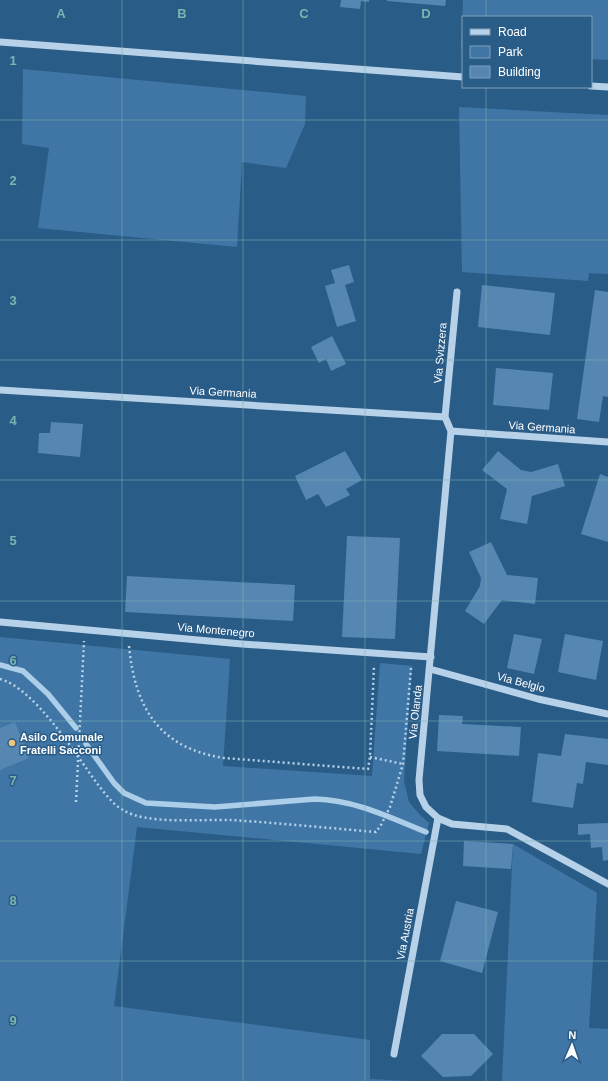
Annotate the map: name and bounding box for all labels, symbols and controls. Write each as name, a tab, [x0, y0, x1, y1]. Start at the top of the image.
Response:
text: A	[56, 6, 66, 21]
text: B	[177, 6, 187, 21]
text: C	[299, 6, 309, 21]
text: D	[421, 6, 431, 21]
legend	[462, 16, 592, 88]
text: Road	[498, 25, 527, 39]
text: Park	[498, 45, 524, 59]
text: 1	[9, 53, 17, 68]
text: Building	[498, 65, 541, 79]
text: 2	[9, 173, 17, 188]
text: 3	[9, 293, 17, 308]
street label: Via Svizzera	[431, 321, 449, 384]
street label: Via Germania	[189, 384, 258, 400]
text: 4	[9, 413, 17, 428]
street label: Via Germania	[508, 419, 577, 435]
text: 5	[9, 533, 17, 548]
street label: Via Montenegro	[177, 621, 255, 639]
text: 6	[9, 653, 17, 668]
street label: Via Belgio	[496, 670, 546, 694]
street label: Via Olanda	[406, 684, 424, 740]
place label: Asilo Comunale Fratelli Sacconi	[20, 731, 103, 756]
marker: Asilo Comunale Fratelli Sacconi	[7, 738, 17, 748]
text: 7	[9, 773, 17, 788]
text: 8	[9, 893, 17, 908]
street label: Via Austria	[394, 906, 416, 961]
text: 9	[9, 1013, 17, 1028]
north arrow	[552, 1025, 592, 1065]
text: N	[568, 1029, 577, 1041]

